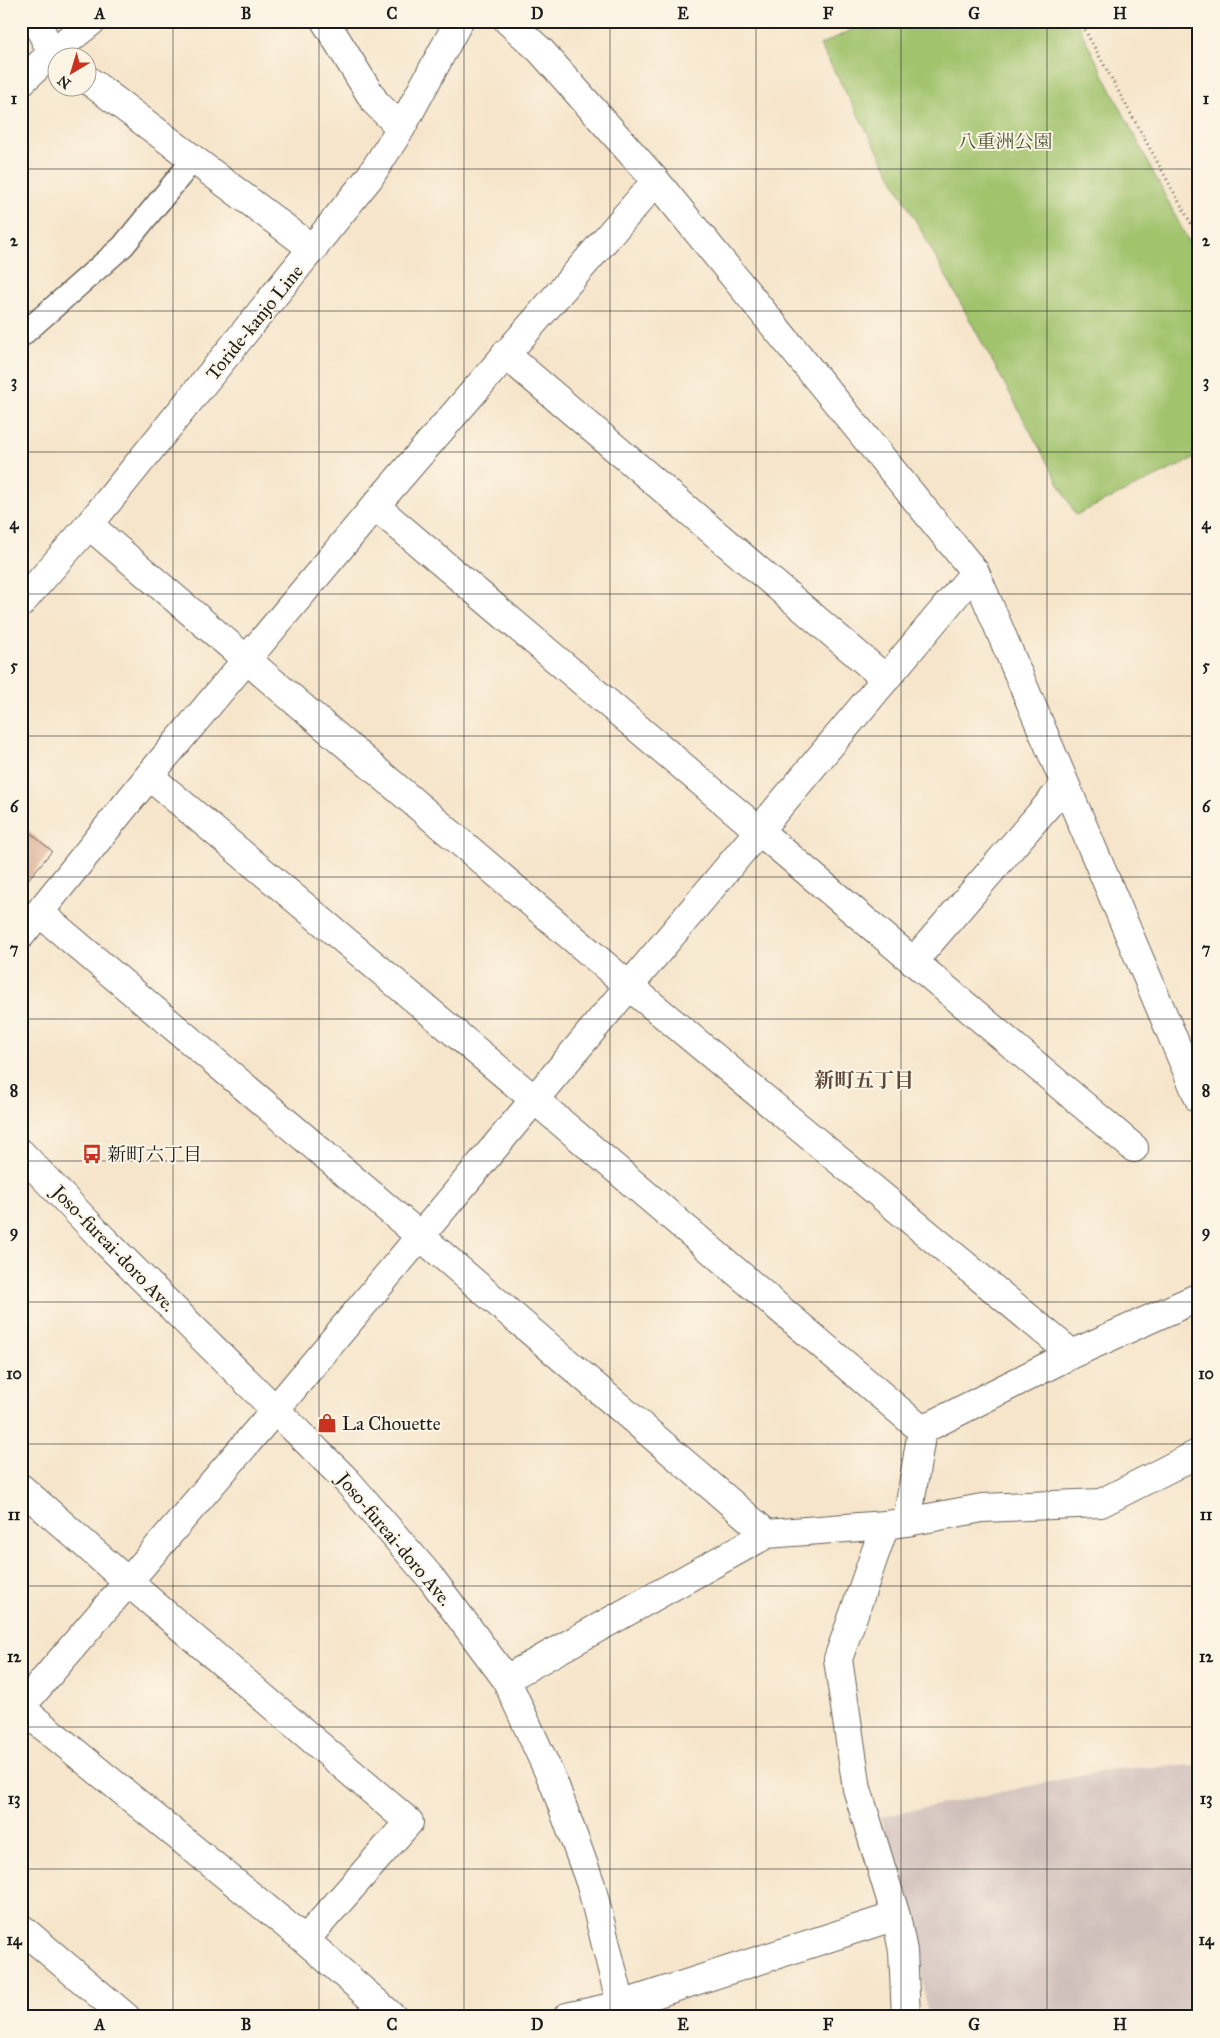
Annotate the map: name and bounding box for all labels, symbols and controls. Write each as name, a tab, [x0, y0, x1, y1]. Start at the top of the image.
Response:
text: A	[94, 4, 106, 23]
text: B	[241, 4, 251, 23]
text: C	[387, 4, 398, 23]
text: D	[531, 4, 544, 23]
text: E	[677, 4, 689, 23]
text: F	[823, 4, 834, 23]
text: G	[968, 4, 980, 23]
text: H	[1113, 4, 1127, 23]
north arrow	[48, 48, 98, 98]
text: N	[54, 71, 74, 92]
text: 1	[11, 89, 18, 108]
text: 1	[1203, 89, 1210, 108]
park label: 八重洲公園	[957, 130, 1053, 153]
text: 2	[10, 231, 19, 250]
text: 2	[1202, 231, 1211, 250]
street label: Toride-kanjo Line	[201, 260, 308, 385]
text: 3	[11, 372, 17, 392]
text: 3	[1203, 372, 1209, 392]
text: 4	[10, 514, 20, 534]
text: 4	[1202, 514, 1212, 534]
text: 5	[10, 656, 18, 675]
text: 5	[1202, 656, 1210, 675]
text: 6	[10, 797, 19, 816]
text: 6	[1202, 797, 1211, 816]
text: 7	[10, 939, 19, 958]
text: 7	[1202, 939, 1211, 958]
district label: 新町五丁目	[814, 1068, 914, 1092]
text: 8	[10, 1081, 18, 1100]
text: 8	[1202, 1081, 1210, 1100]
bus stop icon: 新町六丁目	[81, 1143, 103, 1165]
place label: 新町六丁目	[107, 1143, 202, 1166]
street label: Joso-fureai-doro Ave.	[45, 1179, 180, 1317]
text: 9	[10, 1222, 18, 1242]
text: 9	[1202, 1222, 1210, 1242]
text: 10	[6, 1364, 22, 1383]
text: 10	[1198, 1364, 1214, 1383]
shop icon: La Chouette	[316, 1412, 338, 1434]
place label: La Chouette	[342, 1412, 441, 1435]
street label: Joso-fureai-doro Ave.	[330, 1467, 457, 1611]
text: 11	[8, 1505, 21, 1524]
text: 11	[1200, 1505, 1213, 1524]
text: 12	[7, 1647, 22, 1666]
text: 12	[1199, 1647, 1214, 1666]
text: 13	[8, 1789, 20, 1809]
text: 13	[1200, 1789, 1212, 1809]
text: 14	[6, 1930, 23, 1950]
text: 14	[1198, 1930, 1215, 1950]
text: A	[94, 2015, 106, 2034]
text: B	[241, 2015, 251, 2034]
text: C	[387, 2015, 398, 2034]
text: D	[531, 2015, 544, 2034]
text: E	[677, 2015, 689, 2034]
text: F	[823, 2015, 834, 2034]
text: G	[968, 2015, 980, 2034]
text: H	[1113, 2015, 1127, 2034]

